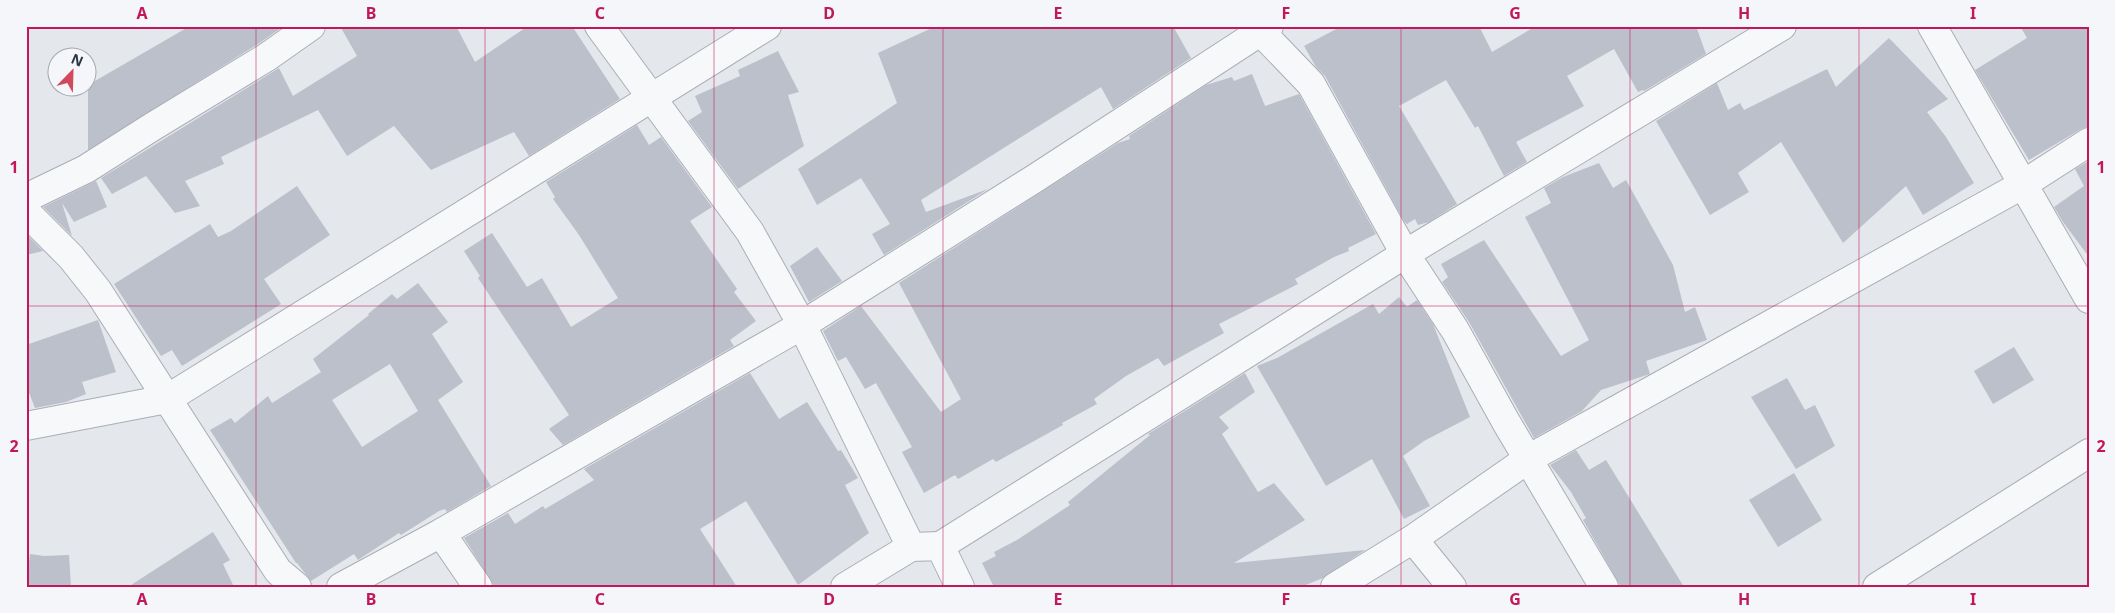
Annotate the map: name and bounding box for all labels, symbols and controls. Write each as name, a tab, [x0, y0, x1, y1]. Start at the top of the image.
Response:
text: A	[136, 2, 148, 24]
text: B	[366, 2, 376, 24]
text: C	[595, 2, 605, 24]
text: D	[823, 2, 835, 24]
text: E	[1054, 2, 1063, 24]
text: F	[1282, 2, 1290, 24]
text: G	[1509, 2, 1521, 24]
text: H	[1738, 2, 1750, 24]
text: I	[1970, 2, 1976, 24]
north arrow	[48, 48, 98, 98]
text: N	[68, 49, 86, 71]
text: 1	[9, 156, 19, 178]
text: 1	[2096, 156, 2106, 178]
text: 2	[9, 435, 19, 457]
text: 2	[2096, 435, 2106, 457]
text: A	[136, 588, 148, 610]
text: B	[366, 588, 376, 610]
text: C	[595, 588, 605, 610]
text: D	[823, 588, 835, 610]
text: E	[1054, 588, 1063, 610]
text: F	[1282, 588, 1290, 610]
text: G	[1509, 588, 1521, 610]
text: H	[1738, 588, 1750, 610]
text: I	[1970, 588, 1976, 610]

